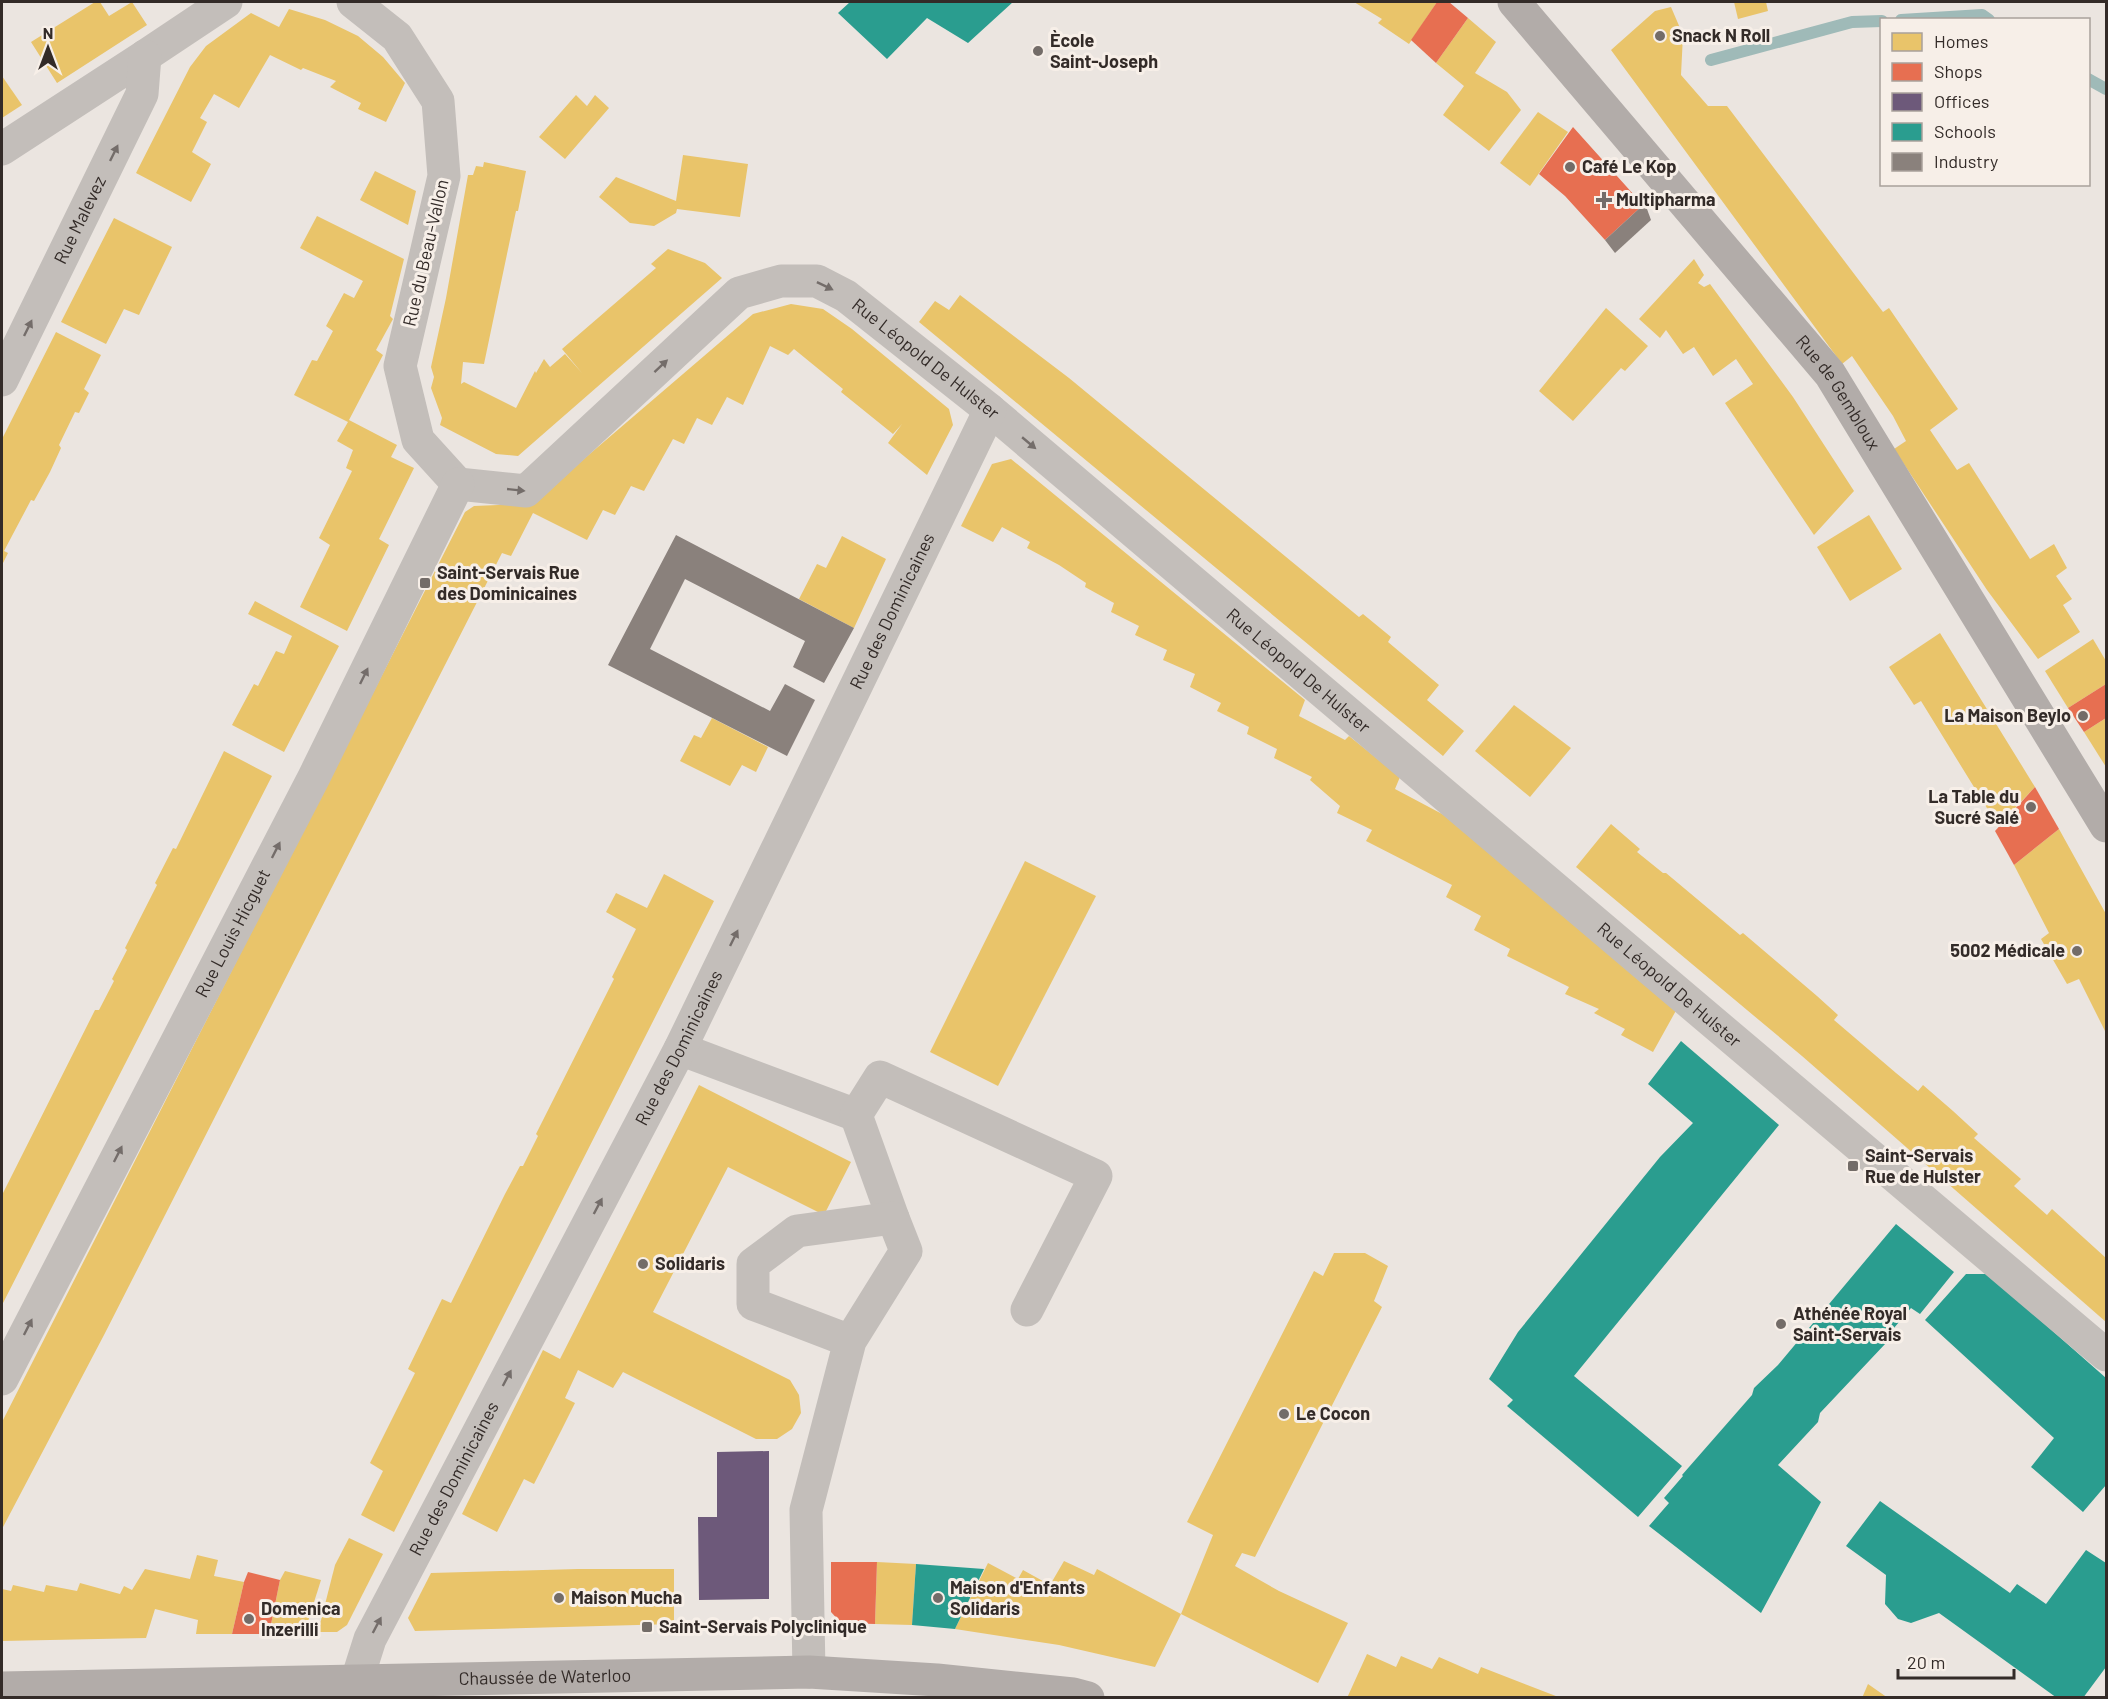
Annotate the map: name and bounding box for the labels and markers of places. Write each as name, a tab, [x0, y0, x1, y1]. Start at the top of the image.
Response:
place label: Snack N Roll	[1672, 24, 1770, 46]
place label: Ècole Saint-Joseph	[1050, 29, 1158, 72]
marker: Snack N Roll	[1653, 29, 1667, 43]
marker: Ècole Saint-Joseph	[1031, 44, 1045, 58]
place label: Café Le Kop	[1582, 155, 1677, 177]
marker: Café Le Kop	[1563, 160, 1577, 174]
place label: Multipharma	[1616, 188, 1716, 210]
marker: Multipharma	[1597, 193, 1611, 207]
place label: Saint-Servais Rue des Dominicaines	[437, 561, 580, 604]
marker: Saint-Servais Rue des Dominicaines	[418, 576, 432, 590]
place label: La Maison Beylo	[1944, 704, 2071, 726]
marker: La Maison Beylo	[2076, 709, 2090, 723]
place label: La Table du Sucré Salé	[1928, 785, 2019, 828]
marker: La Table du Sucré Salé	[2024, 800, 2038, 814]
place label: 5002 Médicale	[1950, 939, 2065, 961]
marker: 5002 Médicale	[2070, 944, 2084, 958]
place label: Saint-Servais Rue de Hulster	[1865, 1144, 1981, 1187]
marker: Saint-Servais Rue de Hulster	[1846, 1159, 1860, 1173]
place label: Solidaris	[655, 1252, 725, 1274]
marker: Solidaris	[636, 1257, 650, 1271]
place label: Athénée Royal Saint-Servais	[1793, 1302, 1907, 1345]
marker: Athénée Royal Saint-Servais	[1774, 1317, 1788, 1331]
place label: Le Cocon	[1296, 1402, 1370, 1424]
marker: Le Cocon	[1277, 1407, 1291, 1421]
place label: Maison d'Enfants Solidaris	[950, 1576, 1085, 1619]
place label: Maison Mucha	[571, 1586, 682, 1608]
marker: Maison Mucha	[552, 1591, 566, 1605]
marker: Maison d'Enfants Solidaris	[931, 1591, 945, 1605]
place label: Domenica Inzerilli	[261, 1597, 341, 1640]
marker: Domenica Inzerilli	[242, 1612, 256, 1626]
place label: Saint-Servais Polyclinique	[659, 1615, 867, 1637]
marker: Saint-Servais Polyclinique	[640, 1620, 654, 1634]

